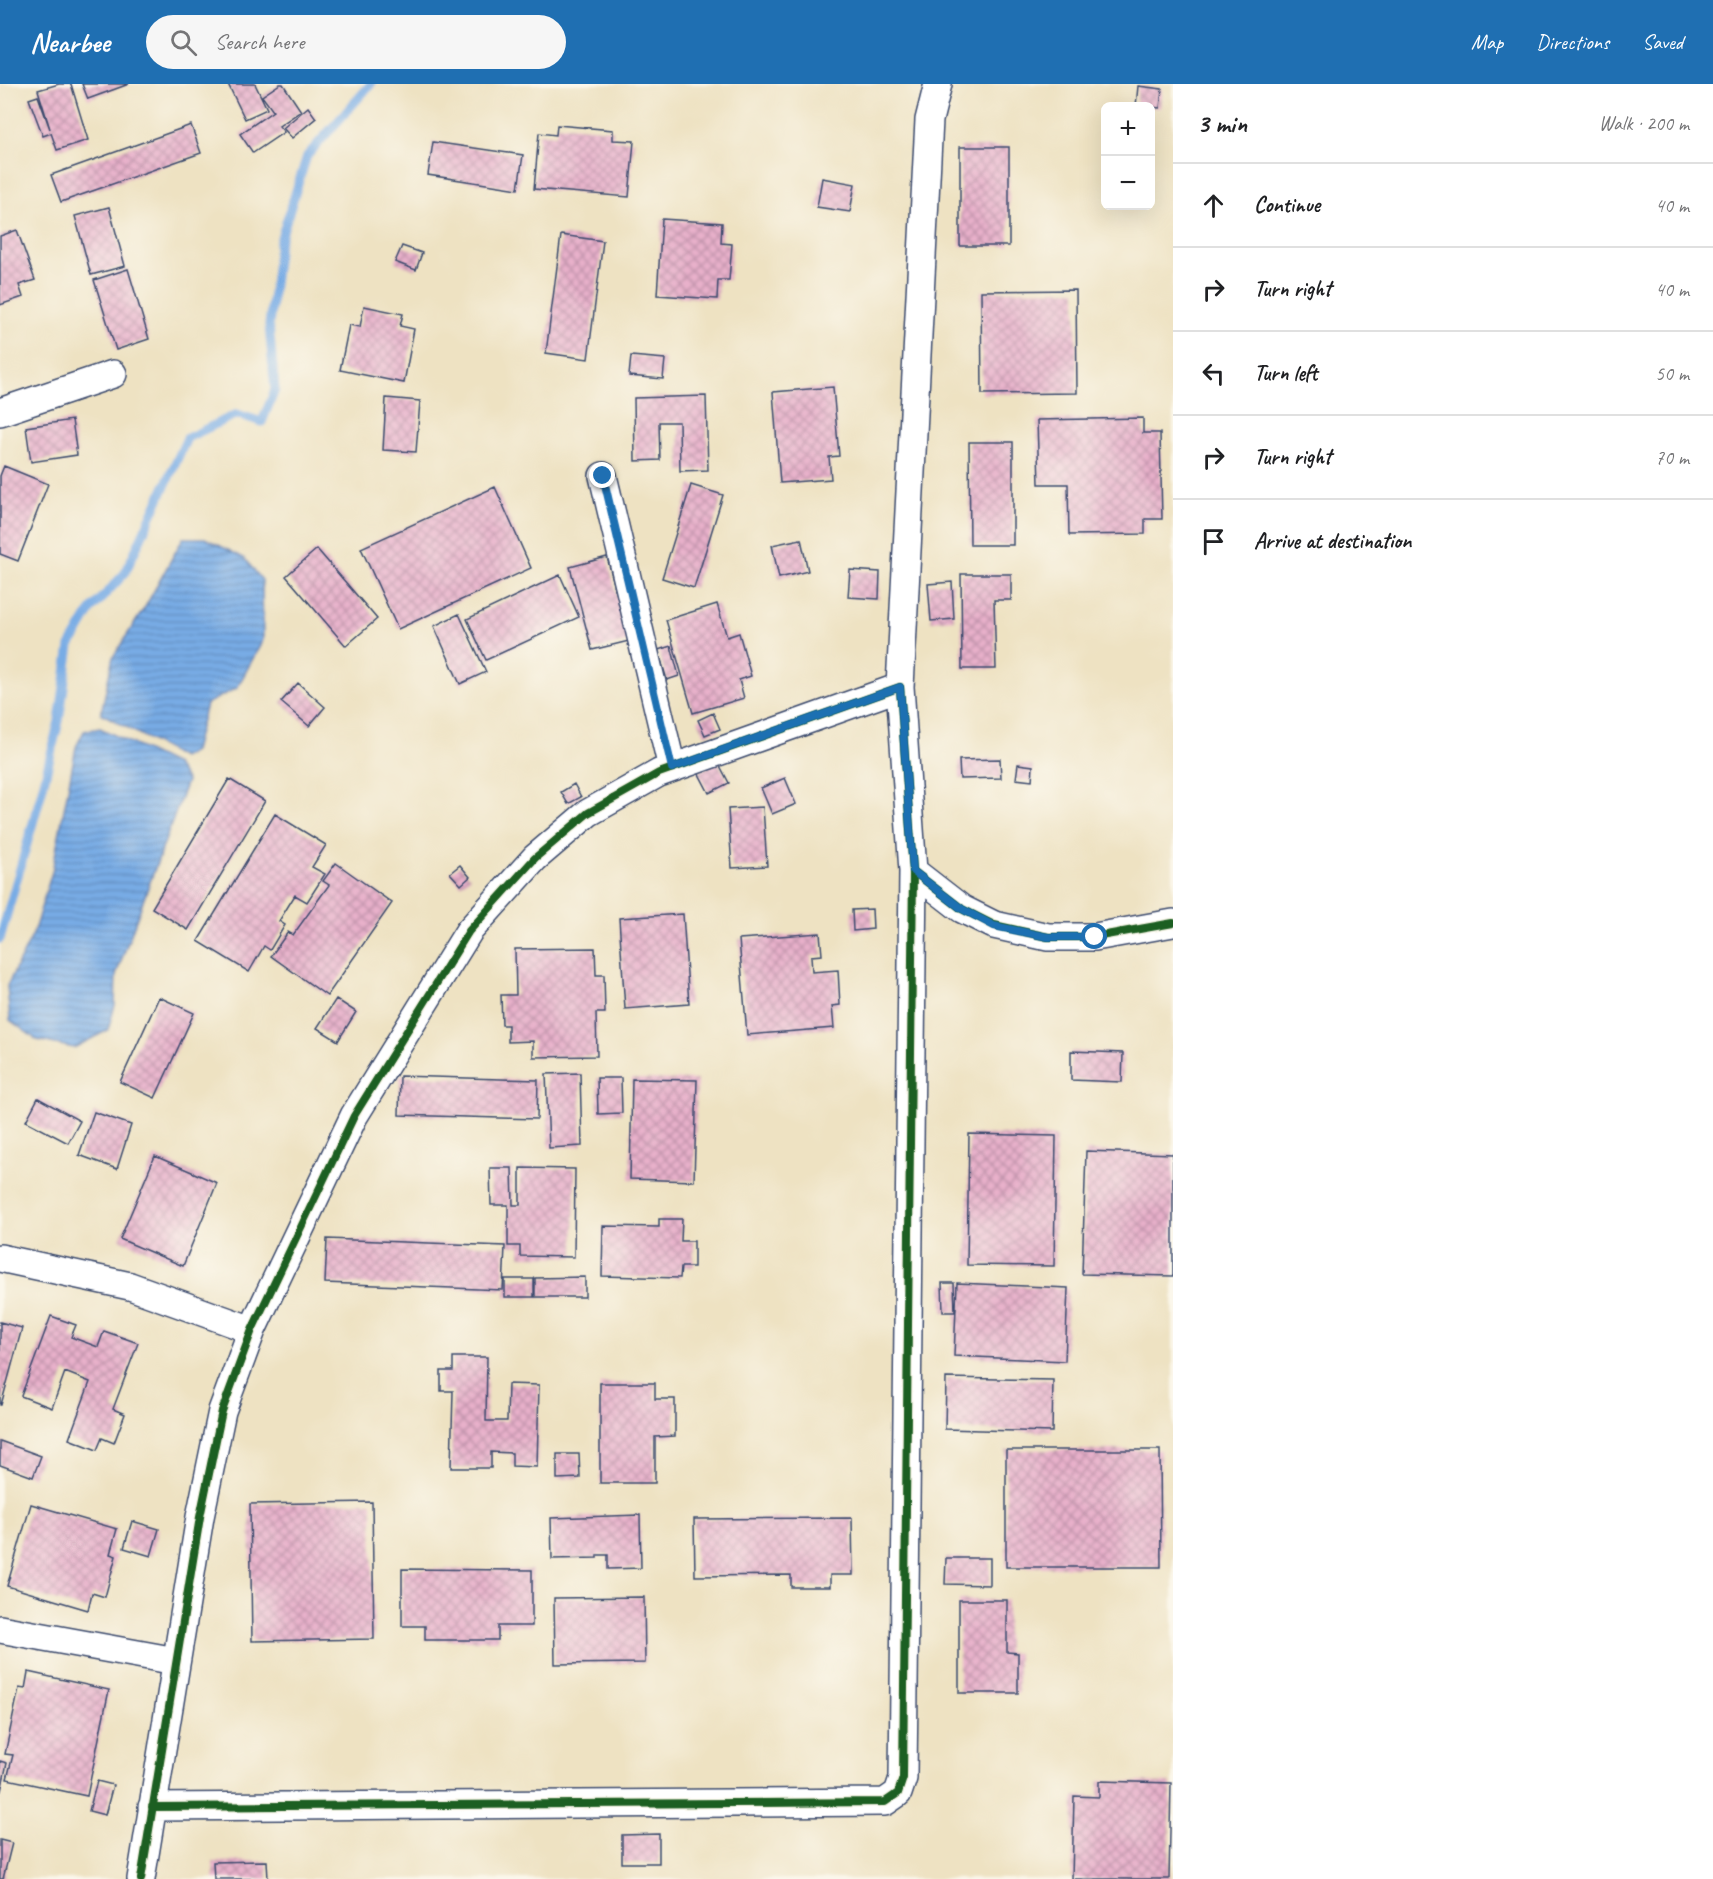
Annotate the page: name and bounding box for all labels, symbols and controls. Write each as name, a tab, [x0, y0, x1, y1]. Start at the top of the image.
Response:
search box	[146, 15, 566, 69]
text: Nearbee	[30, 25, 110, 60]
icon: search	[167, 26, 200, 59]
text: Search here	[215, 28, 304, 56]
text: Map	[1471, 29, 1503, 55]
text: Directions	[1536, 29, 1609, 55]
text: Saved	[1642, 29, 1683, 55]
map controls	[1101, 102, 1155, 210]
button: +	[1101, 102, 1155, 156]
text: 3 min	[1197, 107, 1247, 140]
text: Walk · 200 m	[1599, 111, 1689, 136]
button: −	[1101, 156, 1155, 210]
icon: ahead	[1197, 189, 1230, 222]
text: Continue	[1254, 191, 1320, 219]
text: 40 m	[1655, 193, 1689, 218]
icon: right	[1197, 273, 1230, 306]
text: Turn right	[1254, 275, 1331, 303]
text: 40 m	[1655, 277, 1689, 302]
icon: left	[1197, 357, 1230, 390]
text: Turn left	[1254, 359, 1318, 387]
text: 50 m	[1655, 361, 1689, 386]
icon: right	[1197, 441, 1230, 474]
text: Turn right	[1254, 443, 1331, 471]
text: 70 m	[1655, 445, 1689, 470]
route end	[589, 462, 615, 488]
icon: arrive	[1197, 525, 1230, 558]
text: Arrive at destination	[1254, 527, 1411, 555]
route start	[1081, 923, 1107, 949]

